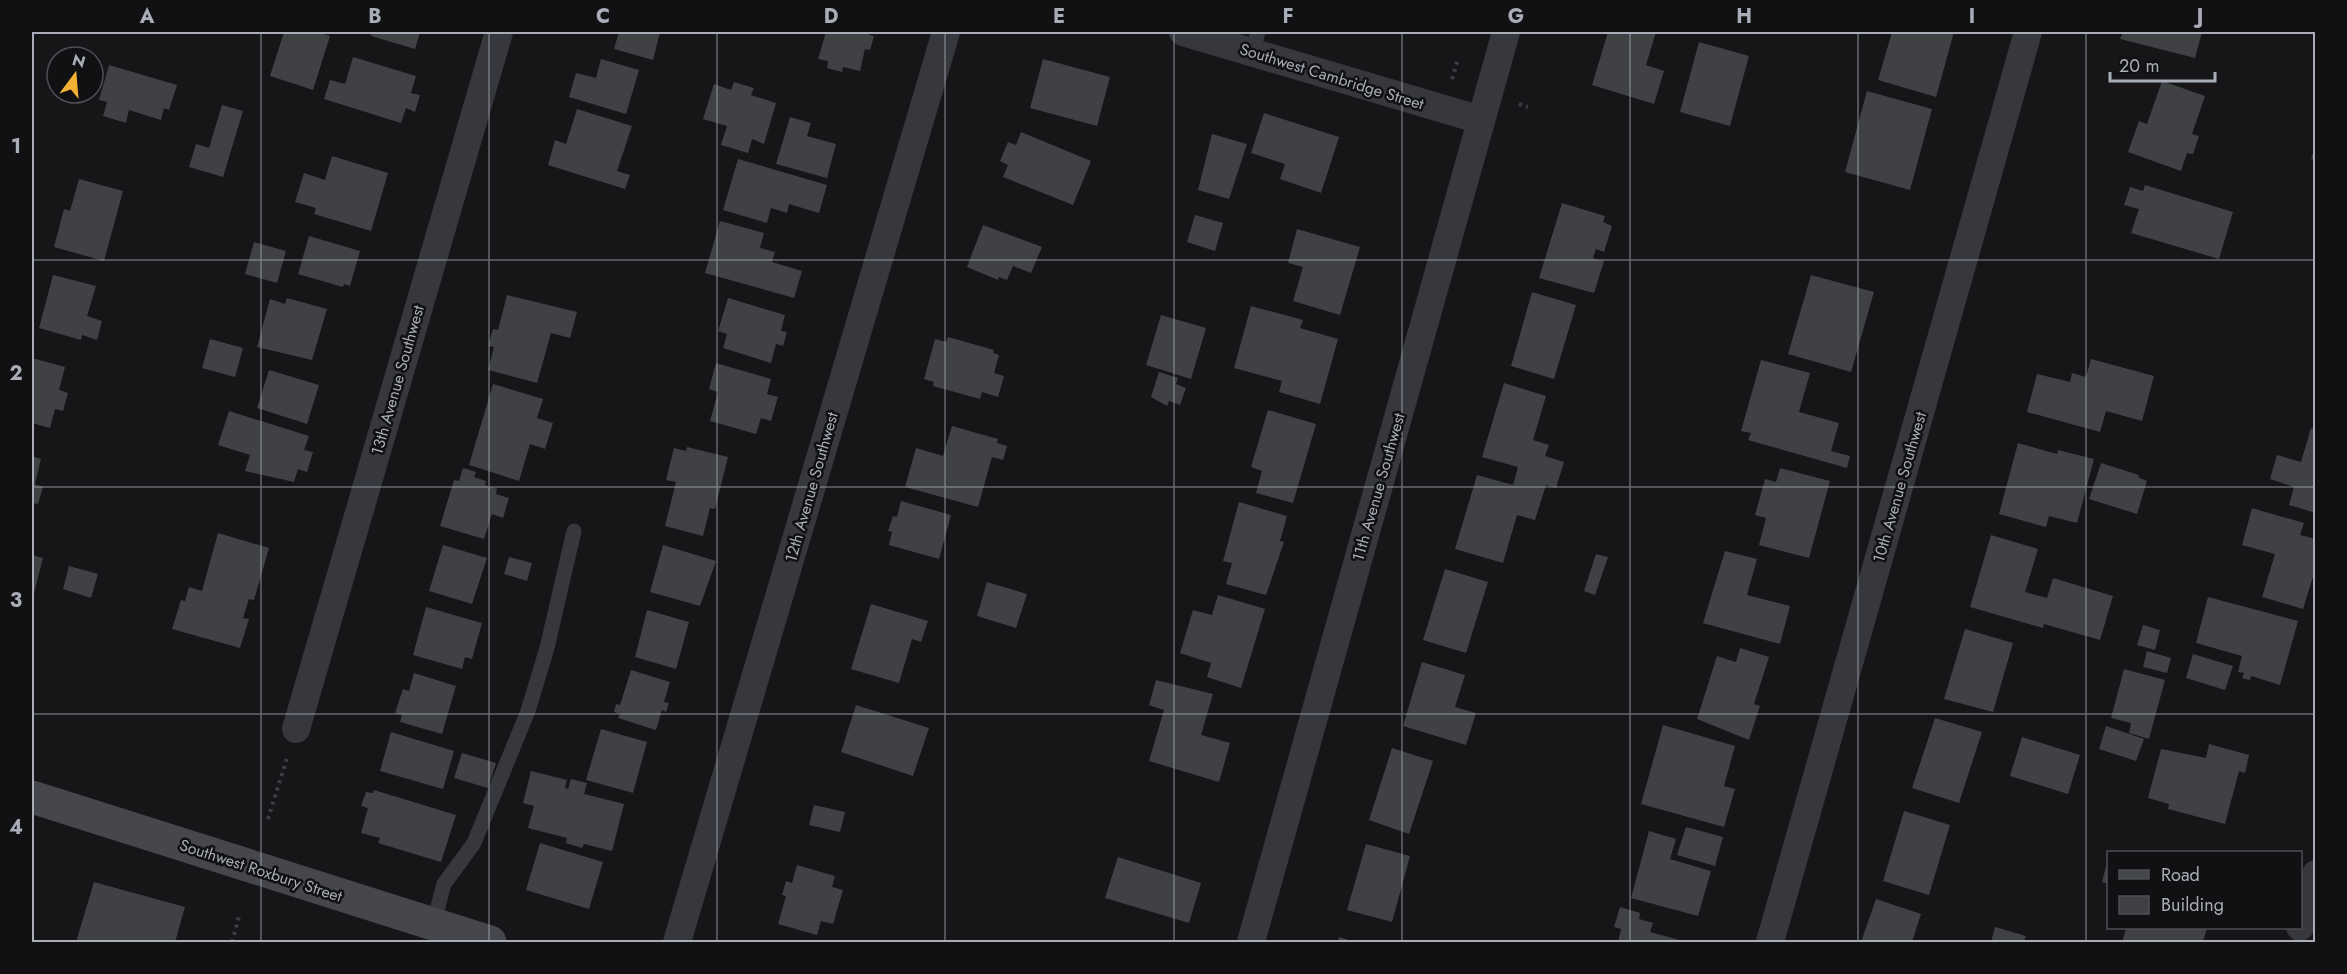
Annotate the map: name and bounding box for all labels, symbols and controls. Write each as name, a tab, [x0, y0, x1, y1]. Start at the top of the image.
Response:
text: A	[139, 2, 155, 31]
text: B	[368, 2, 382, 31]
text: C	[596, 2, 610, 31]
text: D	[824, 2, 838, 31]
text: E	[1053, 2, 1065, 31]
text: F	[1282, 2, 1294, 31]
text: G	[1508, 2, 1524, 31]
text: H	[1736, 2, 1752, 31]
text: I	[1969, 2, 1975, 31]
text: J	[2193, 2, 2203, 31]
street label: Southwest Cambridge Street	[1237, 37, 1427, 115]
north arrow	[45, 45, 105, 105]
scale bar	[2110, 45, 2215, 83]
text: N	[70, 48, 88, 74]
text: 20 m	[2119, 53, 2159, 79]
text: 1	[11, 132, 21, 161]
street label: 13th Avenue Southwest	[365, 302, 430, 458]
text: 2	[9, 359, 23, 388]
street label: 12th Avenue Southwest	[779, 409, 844, 565]
street label: 10th Avenue Southwest	[1867, 409, 1932, 565]
street label: 11th Avenue Southwest	[1346, 410, 1411, 564]
text: 3	[10, 586, 22, 615]
text: 4	[9, 813, 23, 842]
street label: Southwest Roxbury Street	[177, 833, 345, 908]
legend	[2107, 851, 2302, 929]
text: Road	[2161, 862, 2200, 888]
text: Building	[2161, 892, 2224, 918]

